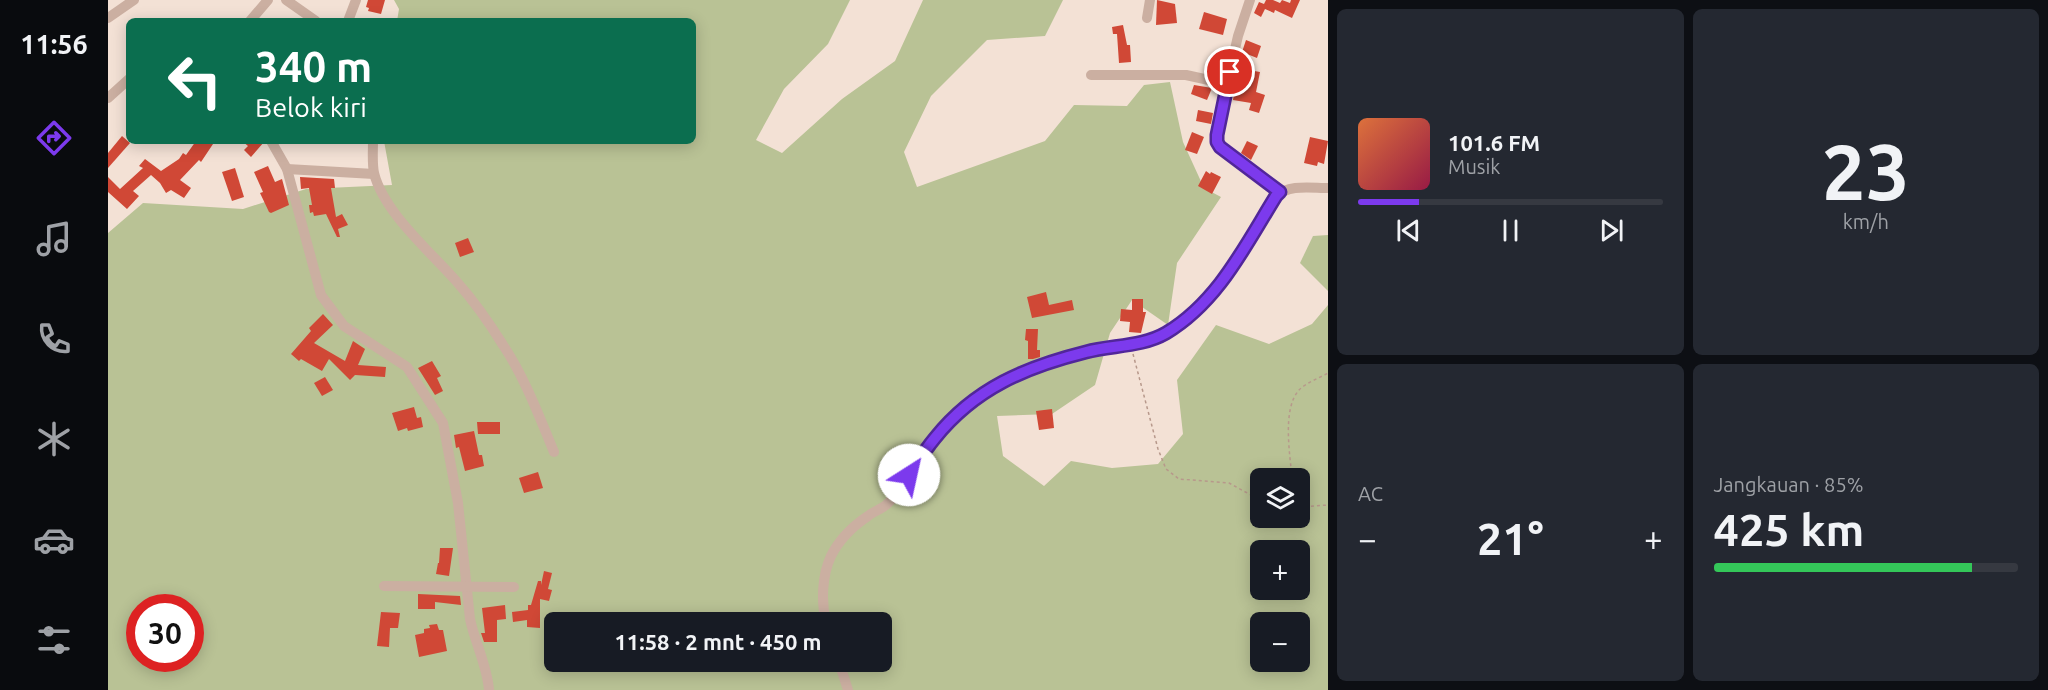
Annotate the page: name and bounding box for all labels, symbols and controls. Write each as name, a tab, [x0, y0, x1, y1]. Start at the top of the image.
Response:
text: 11:56	[20, 29, 88, 59]
icon: left	[156, 42, 234, 120]
text: 340 m	[255, 43, 372, 90]
pin	[1204, 46, 1255, 97]
icon: arrive	[1213, 55, 1246, 88]
text: Belok kiri	[255, 92, 367, 122]
icon: directions	[33, 117, 75, 159]
text: 23	[1822, 127, 1910, 215]
text: 101.6 FM	[1448, 130, 1540, 155]
text: Musik	[1448, 155, 1500, 178]
text: km/h	[1843, 210, 1889, 233]
icon: previous	[1392, 214, 1425, 247]
icon: pause	[1494, 214, 1527, 247]
icon: next	[1595, 214, 1628, 247]
icon: music	[33, 218, 75, 260]
icon: phone	[33, 318, 75, 360]
icon: climate	[33, 418, 75, 460]
position arrow	[877, 443, 941, 507]
map controls	[1250, 468, 1310, 672]
button: layers	[1250, 468, 1310, 528]
text: Jangkauan · 85%	[1714, 473, 1863, 496]
text: AC	[1358, 482, 1383, 505]
text: 425 km	[1714, 504, 1864, 555]
text: 21°	[1477, 513, 1544, 564]
icon: car	[33, 519, 75, 561]
text: −	[1358, 520, 1377, 557]
text: +	[1644, 520, 1663, 557]
button: +	[1250, 540, 1310, 600]
speed limit sign: 30	[126, 594, 204, 672]
button: −	[1250, 612, 1310, 672]
icon: filters	[33, 619, 75, 661]
text: 11:58 · 2 mnt · 450 m	[614, 629, 822, 654]

